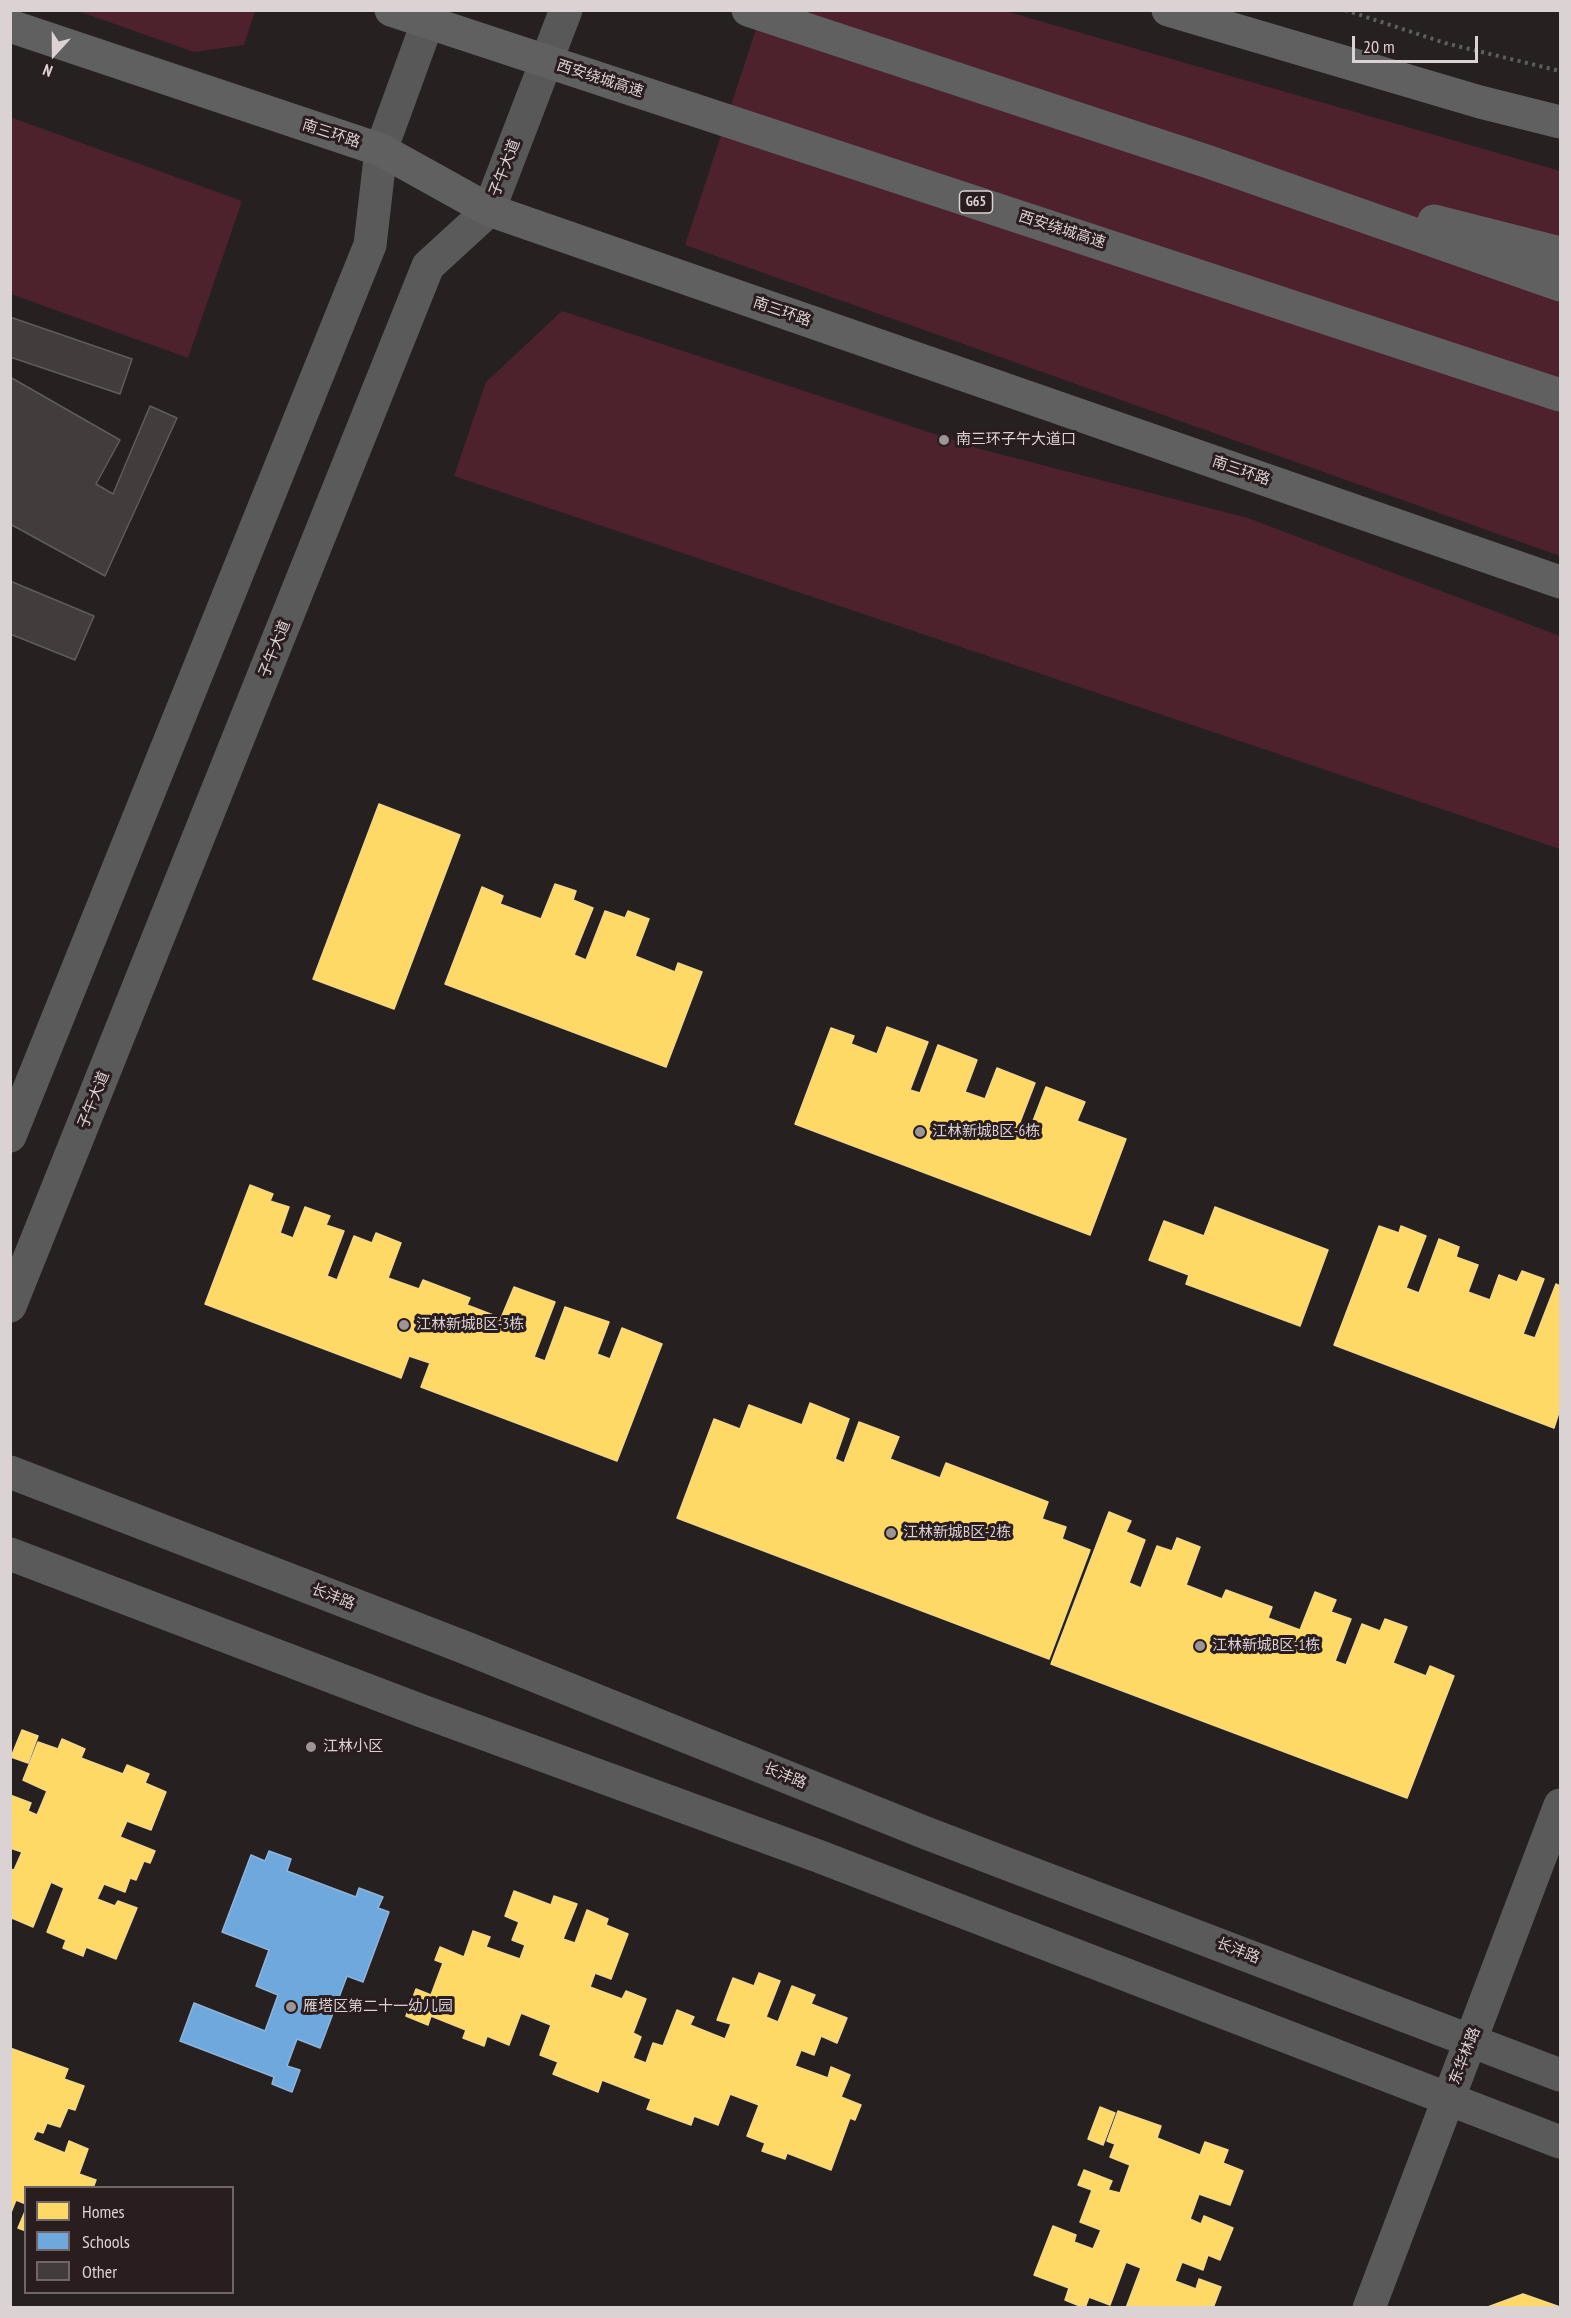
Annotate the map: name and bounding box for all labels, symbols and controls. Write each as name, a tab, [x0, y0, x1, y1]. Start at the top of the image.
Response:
north arrow	[24, 24, 84, 84]
scale bar	[1355, 24, 1481, 62]
text: 20 m	[1363, 35, 1395, 58]
street label: 西安绕城高速	[554, 57, 646, 101]
text: N	[40, 60, 55, 82]
street label: 南三环路	[300, 116, 362, 152]
street label: 子午大道	[486, 137, 524, 199]
road number: G65	[960, 191, 992, 213]
street label: 西安绕城高速	[1016, 208, 1108, 252]
street label: 南三环路	[751, 294, 813, 330]
place label: 南三环子午大道口	[956, 431, 1076, 449]
marker: 南三环子午大道口	[937, 433, 951, 447]
street label: 南三环路	[1210, 453, 1272, 489]
street label: 子午大道	[255, 618, 295, 680]
street label: 子午大道	[74, 1069, 114, 1131]
place label: 江林新城B区-6栋	[932, 1123, 1040, 1141]
marker: 江林新城B区-6栋	[913, 1125, 927, 1139]
place label: 江林新城B区-3栋	[416, 1316, 524, 1334]
marker: 江林新城B区-3栋	[397, 1318, 411, 1332]
place label: 江林新城B区-2栋	[903, 1524, 1011, 1542]
marker: 江林新城B区-2栋	[884, 1526, 898, 1540]
street label: 长沣路	[309, 1581, 357, 1613]
place label: 江林新城B区-1栋	[1212, 1637, 1320, 1655]
marker: 江林新城B区-1栋	[1193, 1639, 1207, 1653]
place label: 江林小区	[323, 1738, 383, 1756]
marker: 江林小区	[304, 1740, 318, 1754]
street label: 长沣路	[761, 1759, 809, 1793]
street label: 长沣路	[1214, 1935, 1262, 1967]
place label: 雁塔区第二十一幼儿园	[303, 1998, 453, 2016]
marker: 雁塔区第二十一幼儿园	[284, 2000, 298, 2014]
street label: 东华林路	[1446, 2025, 1484, 2087]
legend	[24, 2186, 234, 2294]
text: Homes	[82, 2200, 125, 2223]
text: Schools	[82, 2230, 130, 2253]
text: Other	[82, 2260, 117, 2283]

